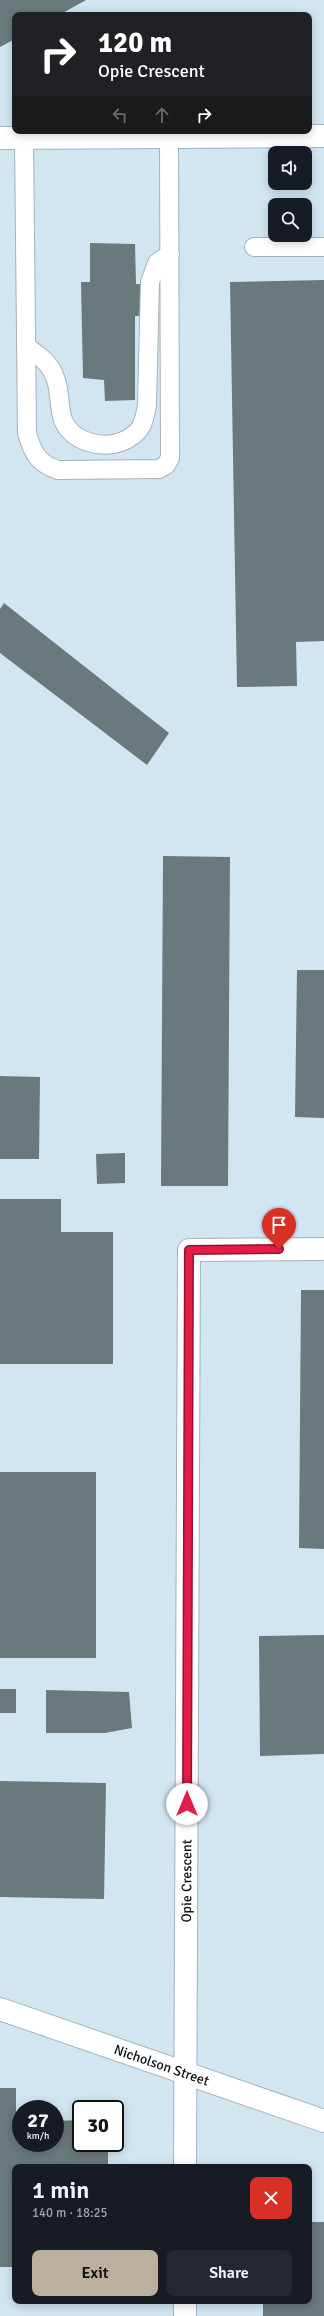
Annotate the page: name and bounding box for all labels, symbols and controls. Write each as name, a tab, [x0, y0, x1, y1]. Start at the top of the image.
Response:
text: 120 m	[98, 26, 172, 60]
icon: right	[32, 28, 84, 80]
text: Opie Crescent	[98, 60, 205, 82]
icon: left	[109, 104, 131, 126]
icon: ahead	[151, 104, 173, 126]
icon: right	[193, 104, 215, 126]
map controls	[268, 146, 312, 242]
button: sound	[268, 146, 312, 190]
button: search	[268, 198, 312, 242]
pin	[262, 1208, 296, 1249]
icon: arrive	[268, 1214, 290, 1236]
position arrow	[166, 1783, 208, 1825]
street label: Opie Crescent	[178, 1839, 195, 1923]
street label: Nicholson Street	[112, 2041, 211, 2090]
speed limit sign: 30	[72, 2100, 124, 2152]
text: 27	[27, 2108, 49, 2133]
text: km/h	[27, 2130, 49, 2142]
text: 1 min	[32, 2175, 89, 2205]
button: close	[250, 2177, 292, 2219]
text: 140 m · 18:25	[32, 2205, 108, 2221]
button: Exit	[32, 2250, 158, 2296]
button: Share	[166, 2250, 292, 2296]

